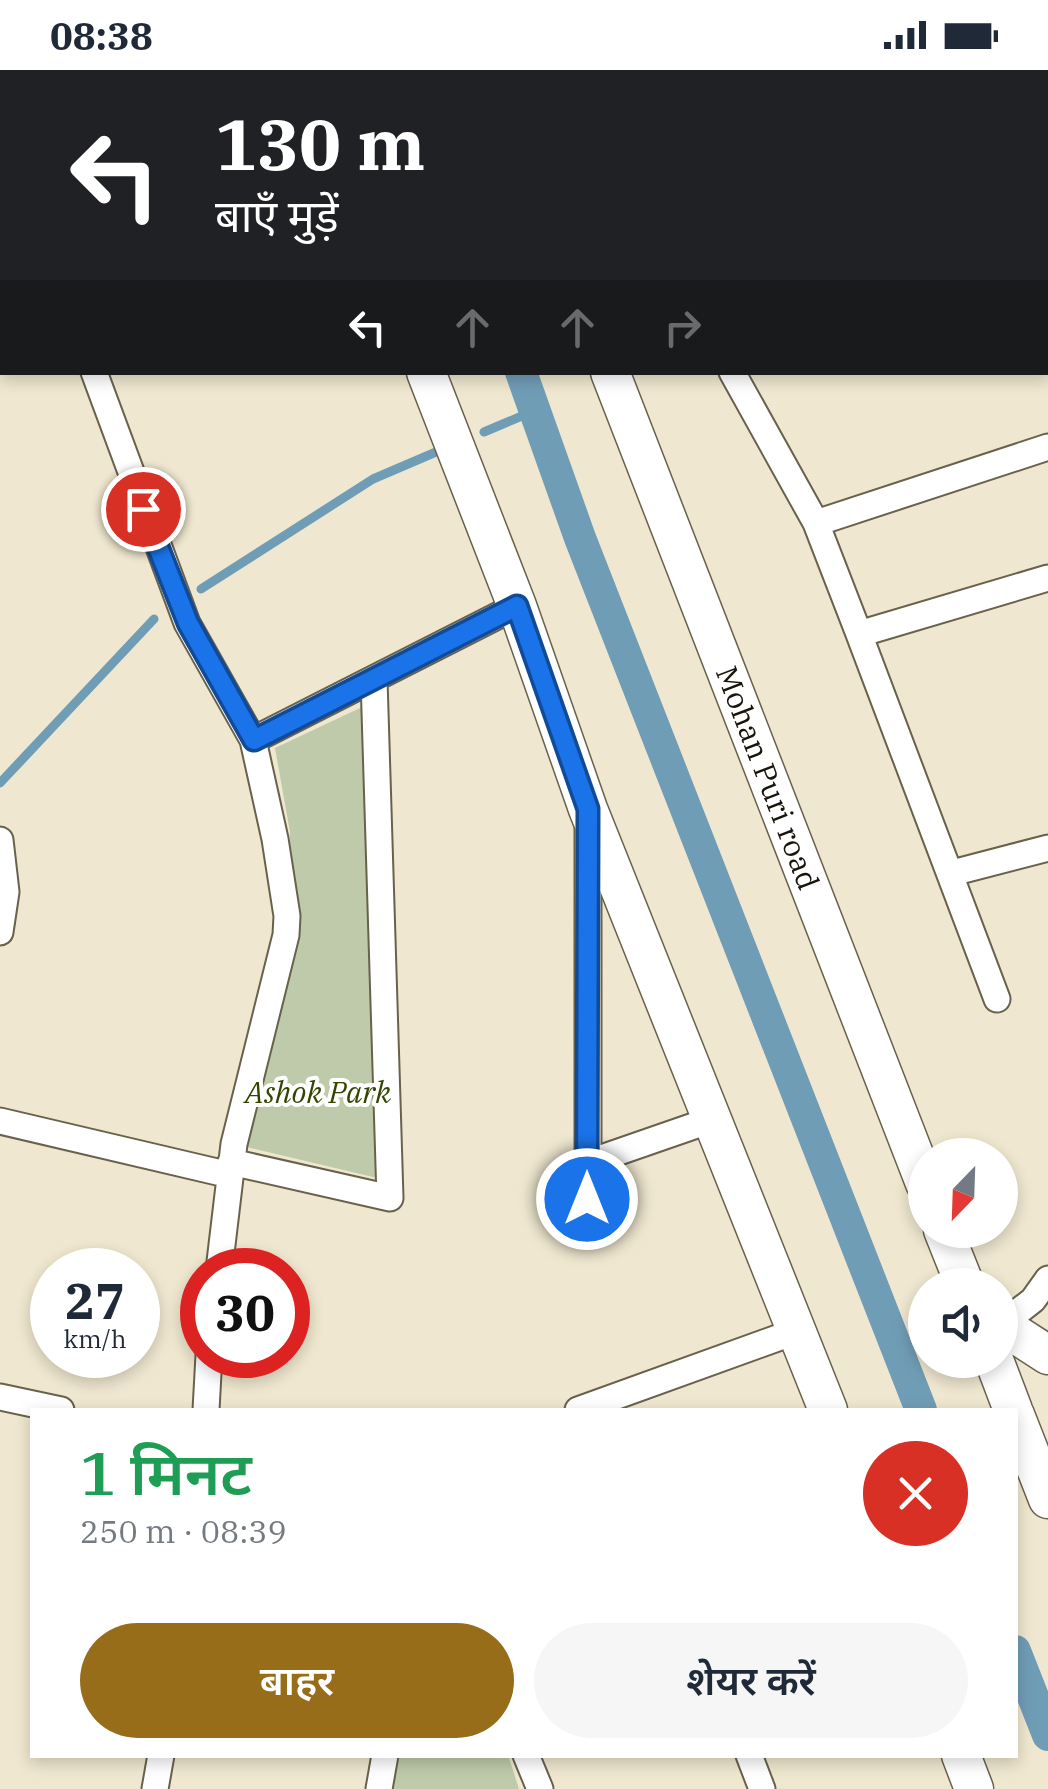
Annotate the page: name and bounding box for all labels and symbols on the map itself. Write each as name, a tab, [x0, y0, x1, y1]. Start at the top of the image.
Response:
pin	[101, 467, 186, 552]
street label: Mohan Puri road	[708, 660, 829, 895]
park label: Ashok Park	[243, 1072, 391, 1111]
north arrow	[908, 1138, 1018, 1248]
position arrow	[535, 1147, 639, 1251]
speed limit sign: 30	[180, 1248, 310, 1378]

